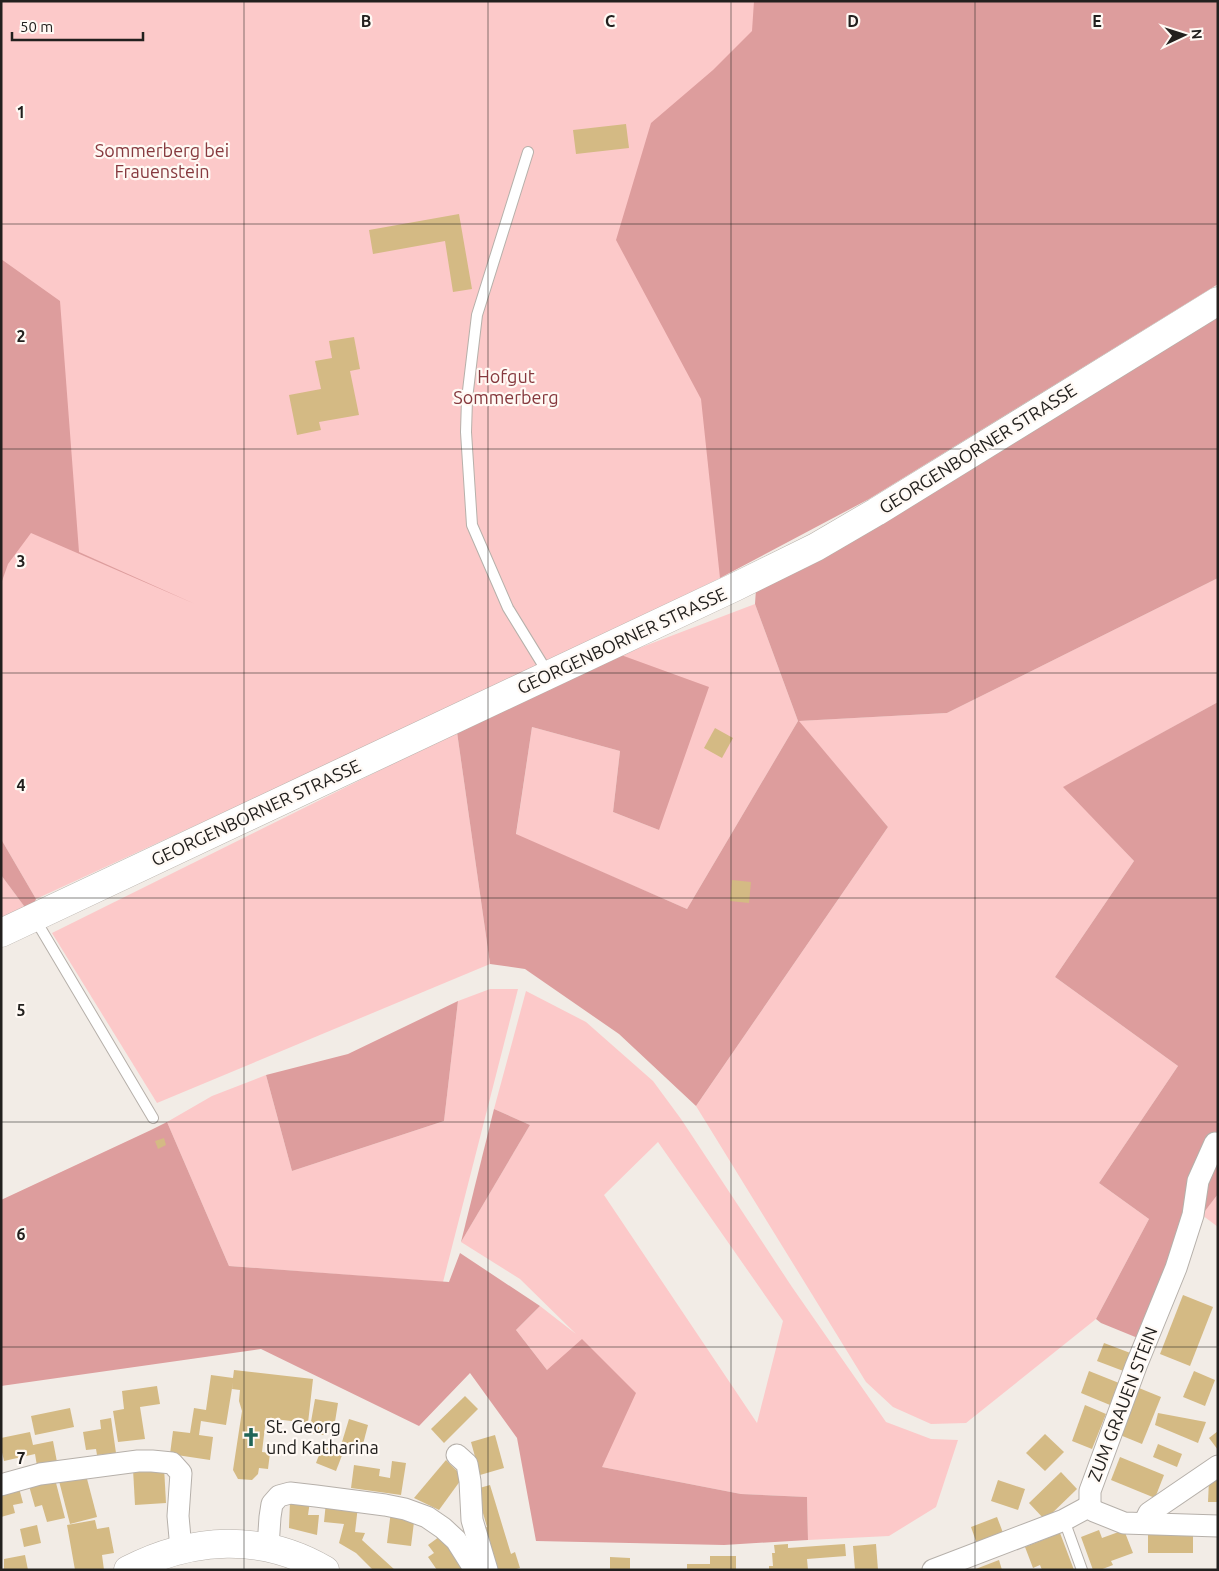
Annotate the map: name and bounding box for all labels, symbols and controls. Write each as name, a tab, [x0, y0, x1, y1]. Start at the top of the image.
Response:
scale bar	[12, 10, 144, 42]
north arrow	[1159, 10, 1209, 60]
text: B	[361, 12, 371, 30]
text: C	[605, 12, 615, 30]
text: D	[847, 12, 859, 30]
text: E	[1092, 12, 1102, 30]
text: 50 m	[20, 18, 53, 35]
text: N	[1189, 28, 1205, 40]
text: 1	[16, 103, 26, 121]
park label: Sommerberg bei Frauenstein	[95, 140, 229, 181]
text: 2	[16, 327, 26, 345]
park label: Hofgut Sommerberg	[453, 366, 559, 407]
street label: GEORGENBORNER STRASSE	[875, 379, 1080, 517]
text: 3	[16, 552, 26, 570]
street label: GEORGENBORNER STRASSE	[514, 583, 729, 697]
street label: GEORGENBORNER STRASSE	[148, 755, 363, 869]
text: 4	[16, 776, 26, 794]
text: 5	[16, 1001, 26, 1019]
text: 6	[16, 1225, 26, 1243]
street label: ZUM GRAUEN STEIN	[1083, 1324, 1161, 1484]
place label: St. Georg und Katharina	[266, 1416, 379, 1457]
church icon: St. Georg und Katharina	[240, 1426, 262, 1448]
text: 7	[16, 1449, 26, 1467]

